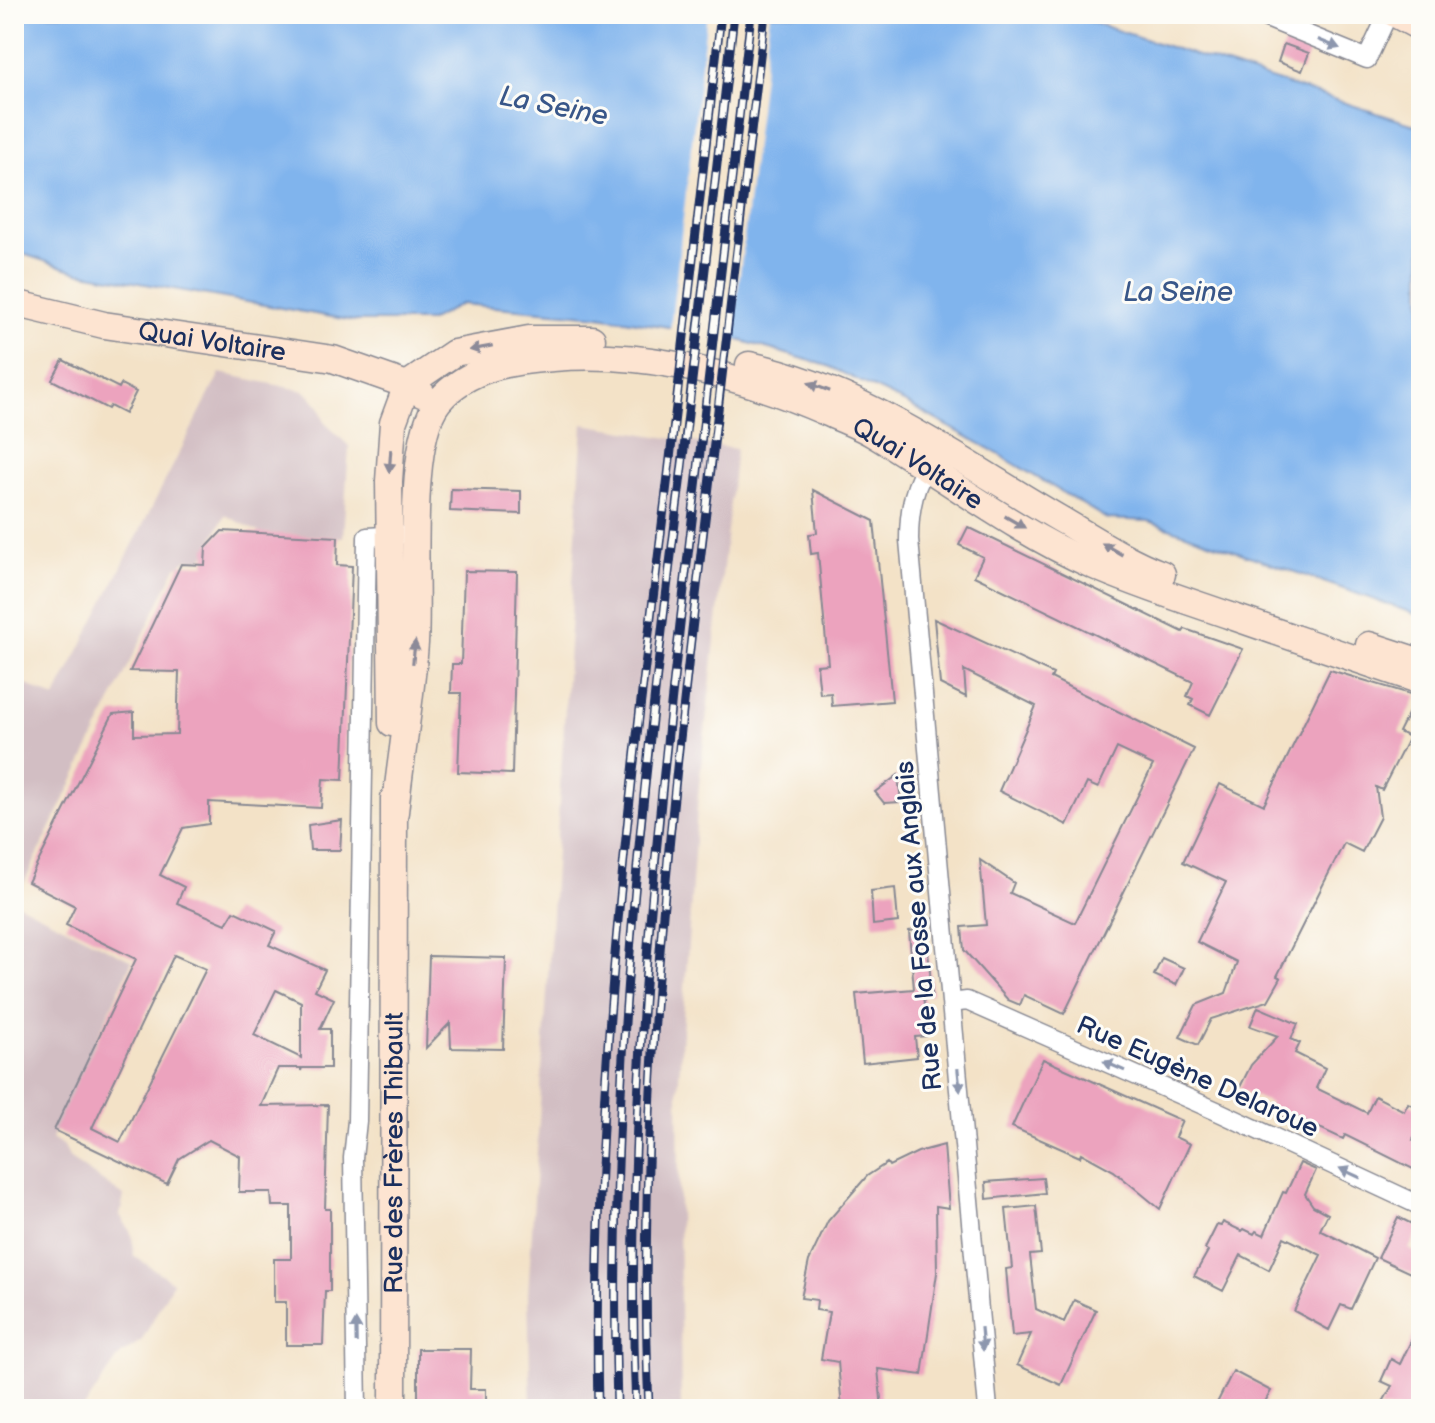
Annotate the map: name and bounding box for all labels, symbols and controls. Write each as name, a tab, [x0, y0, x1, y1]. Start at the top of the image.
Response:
one-way arrow	[1317, 37, 1341, 50]
water label: La Seine	[497, 80, 611, 133]
water label: La Seine	[1123, 276, 1233, 309]
street label: Quai Voltaire	[136, 316, 288, 369]
one-way arrow	[469, 342, 494, 354]
one-way arrow	[807, 380, 831, 393]
street label: Quai Voltaire	[847, 412, 988, 517]
one-way arrow	[383, 449, 396, 474]
one-way arrow	[1004, 515, 1027, 529]
one-way arrow	[1100, 542, 1123, 556]
one-way arrow	[408, 639, 421, 664]
street label: Rue de la Fosse aux Anglais	[890, 760, 949, 1092]
street label: Rue Eugène Delaroue	[1072, 1010, 1323, 1145]
street label: Rue des Frères Thibault	[379, 1012, 411, 1294]
one-way arrow	[1102, 1059, 1125, 1072]
one-way arrow	[952, 1068, 965, 1093]
one-way arrow	[1339, 1166, 1362, 1180]
one-way arrow	[350, 1318, 362, 1343]
one-way arrow	[976, 1327, 989, 1352]

